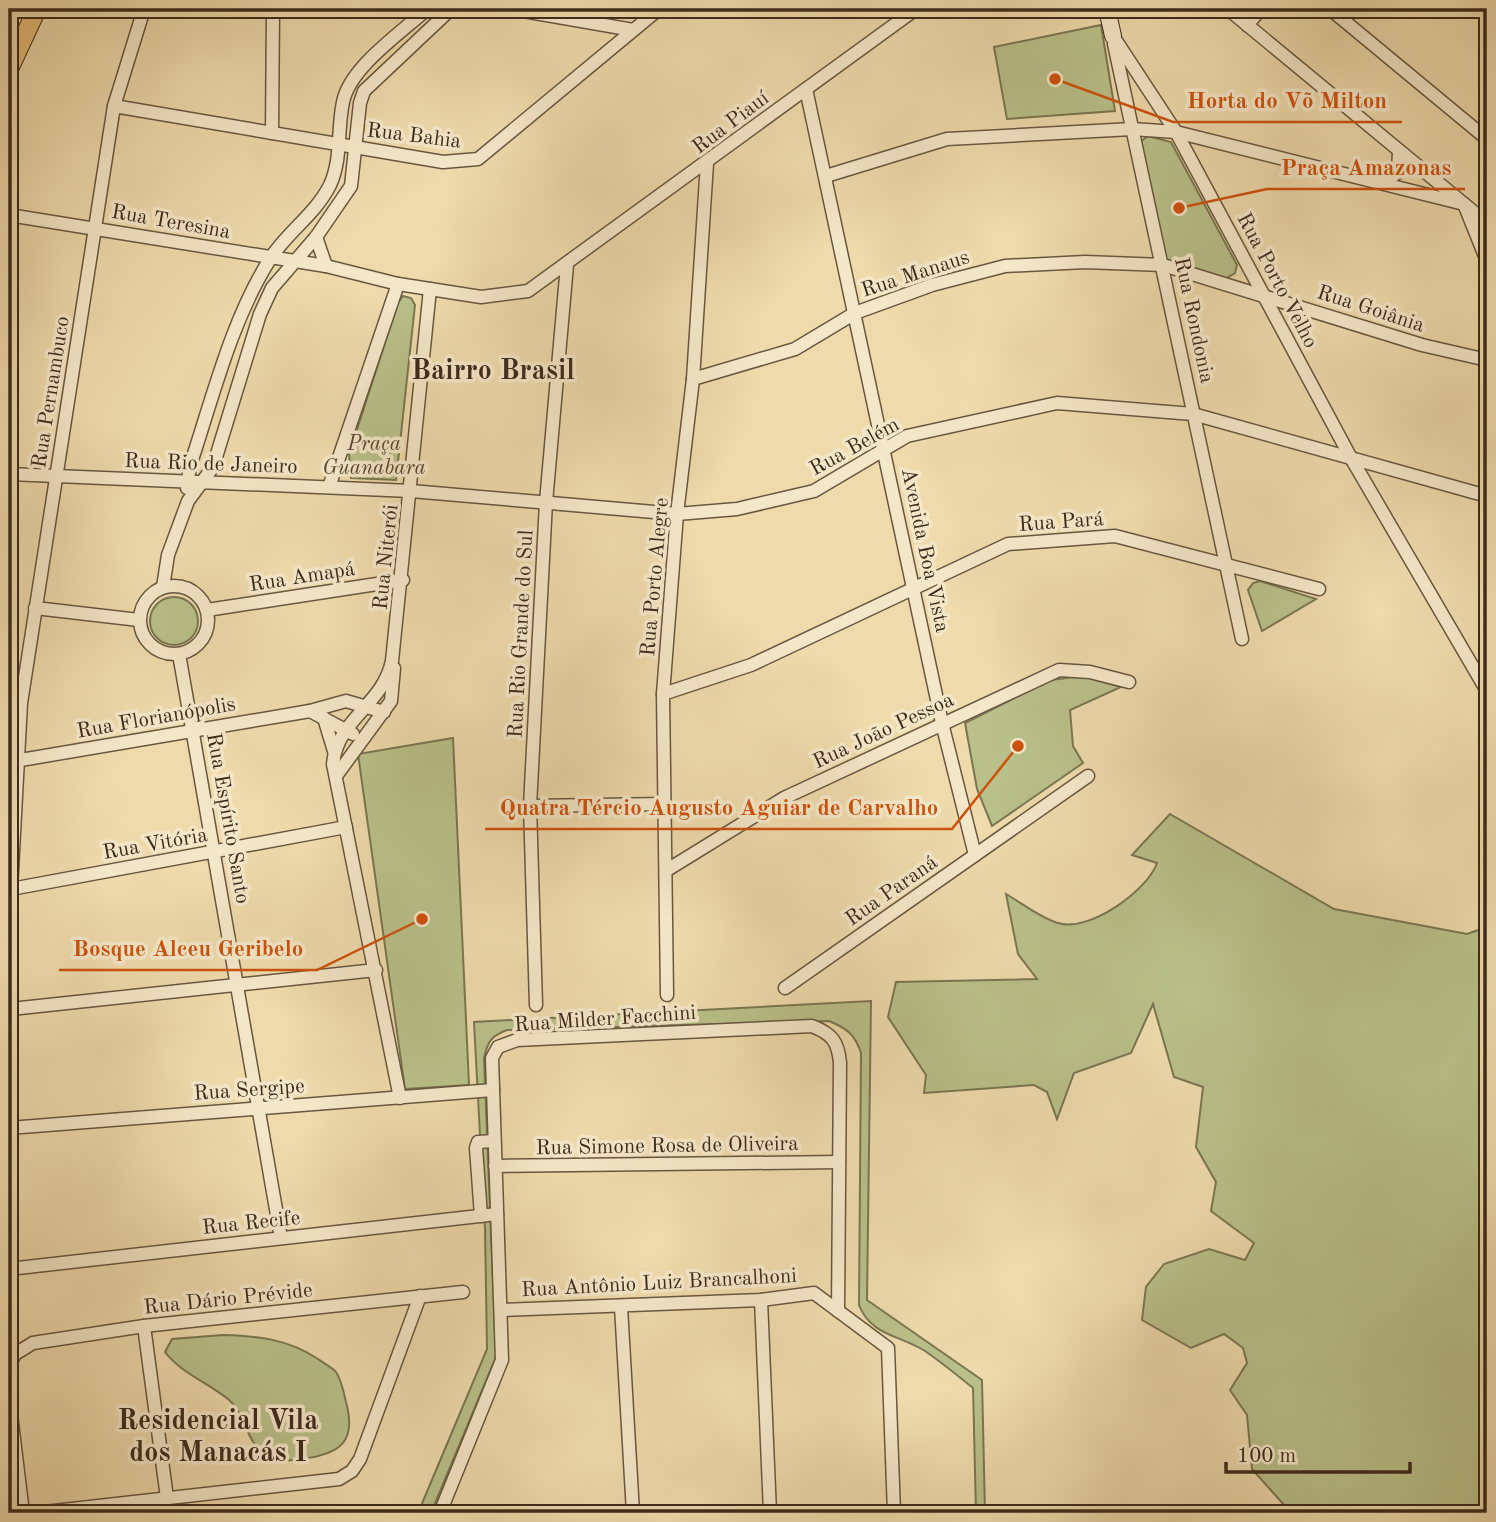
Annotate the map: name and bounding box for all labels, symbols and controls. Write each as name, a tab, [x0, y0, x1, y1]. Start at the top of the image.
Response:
callout: Horta do Võ Milton	[1173, 78, 1402, 122]
street label: Rua Piauí	[689, 88, 773, 159]
text: Horta do Võ Milton	[1187, 90, 1387, 113]
street label: Rua Bahia	[365, 120, 462, 153]
callout: Praça Amazonas	[1267, 145, 1465, 189]
text: Praça Amazonas	[1281, 157, 1451, 180]
street label: Rua Teresina	[110, 202, 232, 243]
street label: Rua Porto Velho	[1232, 210, 1321, 352]
street label: Rua Manaus	[859, 247, 972, 302]
street label: Rua Rondonia	[1170, 255, 1217, 385]
street label: Rua Goiânia	[1314, 282, 1427, 337]
street label: Rua Pernambuco	[29, 315, 74, 470]
district label: Bairro Brasil	[411, 358, 575, 386]
street label: Rua Belém	[806, 414, 903, 480]
park label: Praça Guanabara	[322, 434, 426, 479]
street label: Rua Rio de Janeiro	[124, 451, 298, 478]
street label: Avenida Boa Vista	[897, 466, 952, 634]
street label: Rua Porto Alegre	[638, 497, 673, 657]
street label: Rua Niterói	[371, 503, 402, 611]
street label: Rua Pará	[1018, 509, 1104, 536]
street label: Rua Rio Grande do Sul	[506, 529, 537, 739]
street label: Rua Amapá	[248, 559, 357, 596]
street label: Rua João Pessoa	[810, 690, 957, 773]
street label: Rua Florianópolis	[75, 694, 237, 743]
street label: Rua Espírito Santo	[202, 731, 253, 905]
callout: Quatra Tércio Augusto Aguiar de Carvalho	[485, 785, 952, 829]
text: Quatra Tércio Augusto Aguiar de Carvalho	[500, 797, 938, 820]
street label: Rua Vitória	[101, 825, 209, 864]
street label: Rua Paraná	[842, 852, 942, 930]
callout: Bosque Alceu Geribelo	[59, 926, 317, 970]
text: Bosque Alceu Geribelo	[73, 938, 303, 961]
street label: Rua Milder Facchini	[513, 1003, 697, 1036]
street label: Rua Sergipe	[193, 1076, 305, 1105]
street label: Rua Simone Rosa de Oliveira	[535, 1134, 799, 1159]
street label: Rua Recife	[201, 1208, 301, 1239]
street label: Rua Antônio Luiz Brancalhoni	[521, 1266, 797, 1301]
street label: Rua Dário Prévide	[143, 1280, 314, 1319]
district label: Residencial Vila dos Manacás I	[118, 1408, 318, 1468]
scale bar	[1226, 1431, 1410, 1475]
text: 100 m	[1237, 1446, 1296, 1467]

